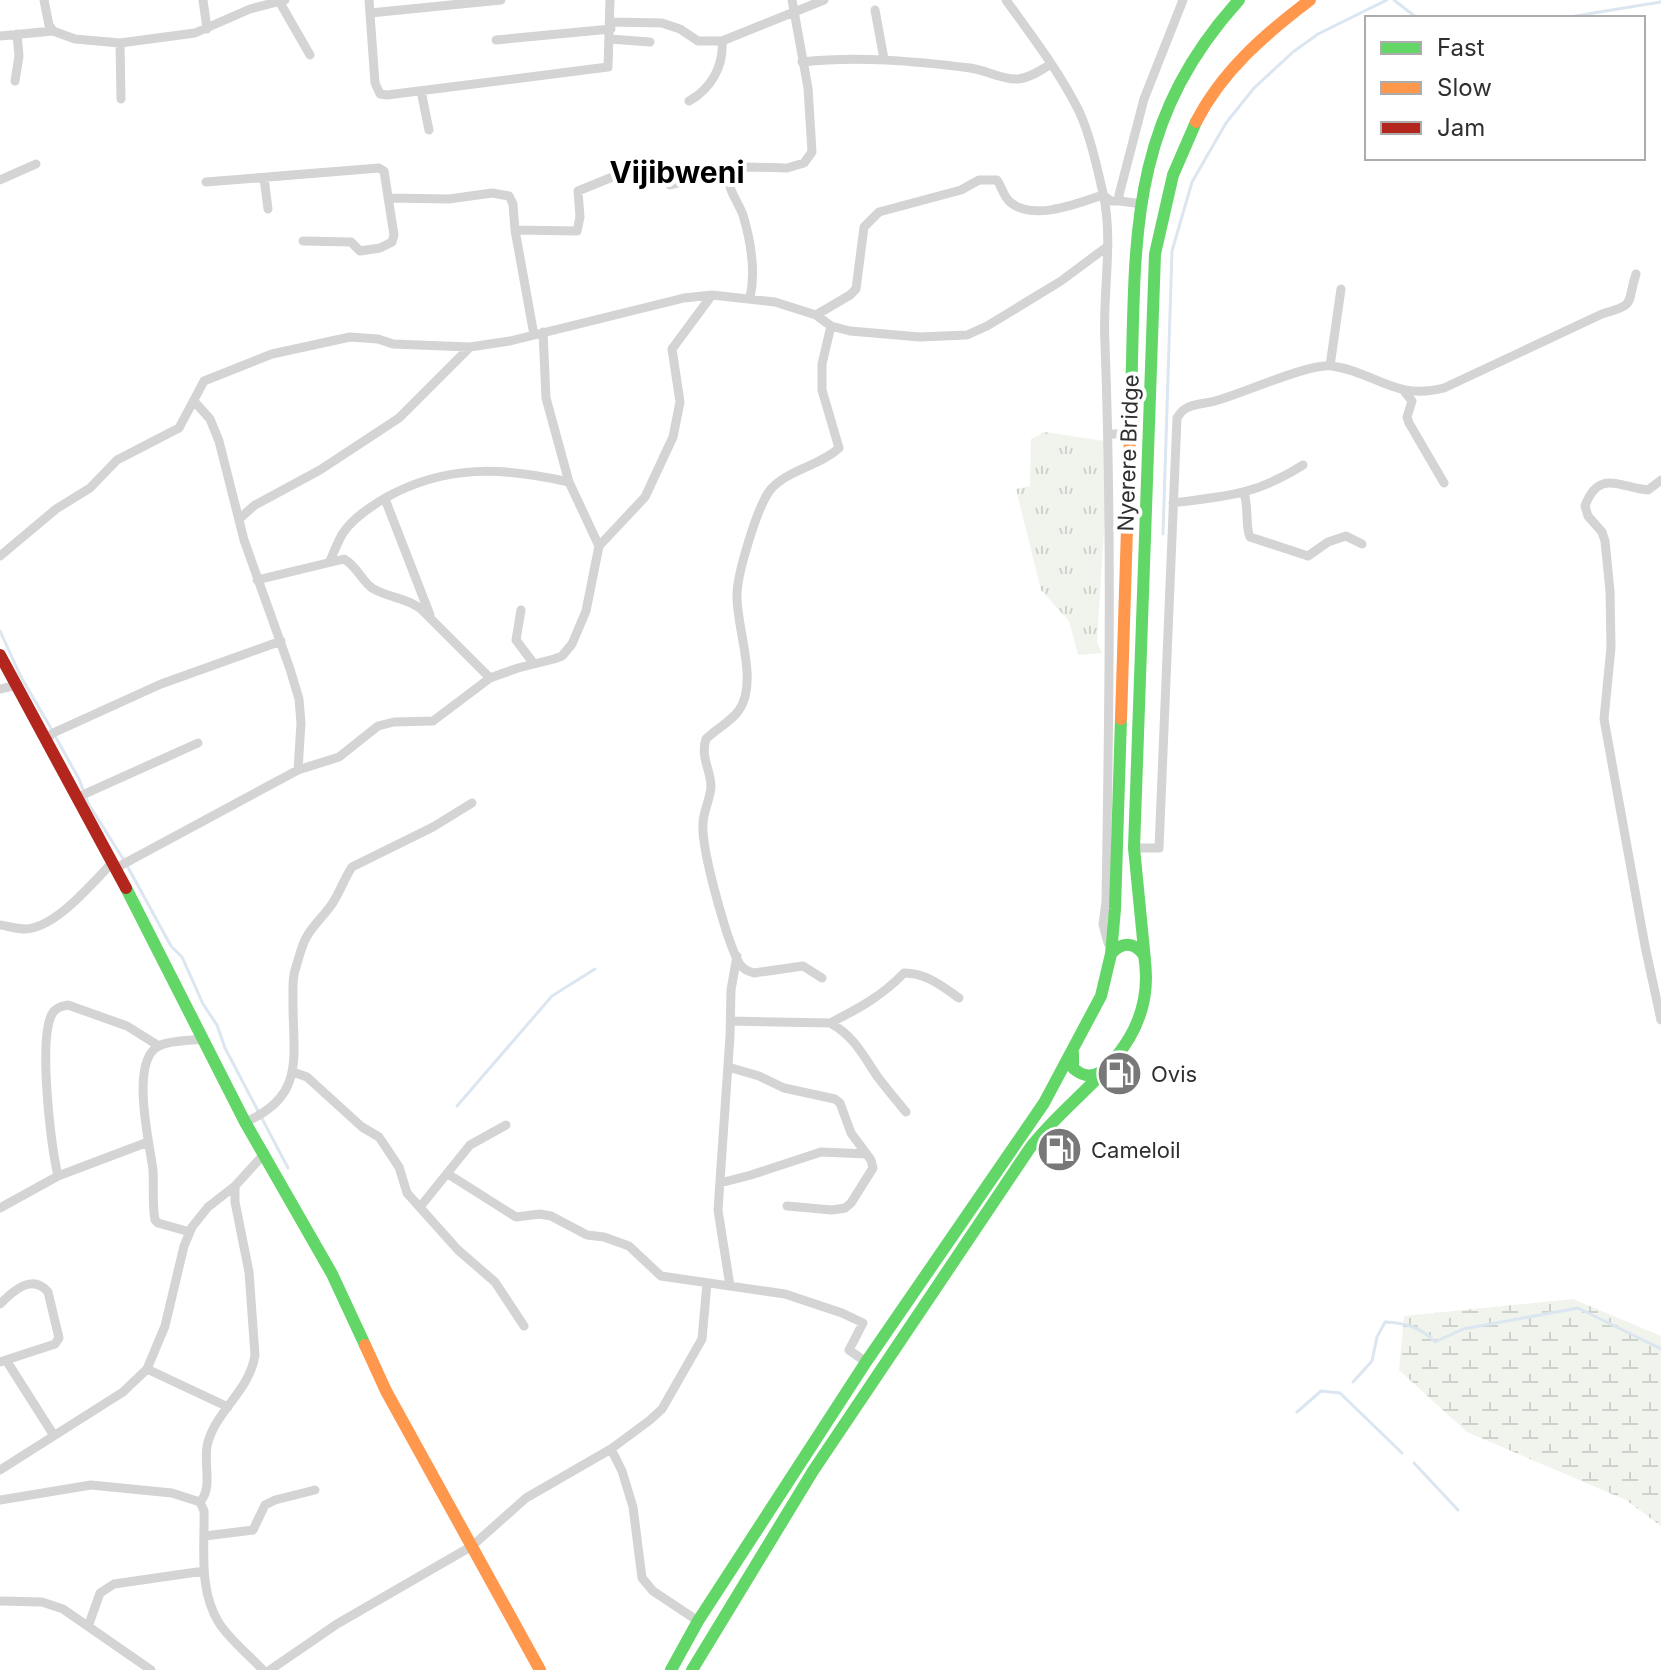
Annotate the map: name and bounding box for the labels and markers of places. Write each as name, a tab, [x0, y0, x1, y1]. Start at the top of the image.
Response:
fuel station icon: Ovis	[1096, 1050, 1144, 1098]
place label: Ovis	[1151, 1061, 1197, 1087]
fuel station icon: Cameloil	[1036, 1126, 1084, 1174]
place label: Cameloil	[1091, 1137, 1181, 1163]

